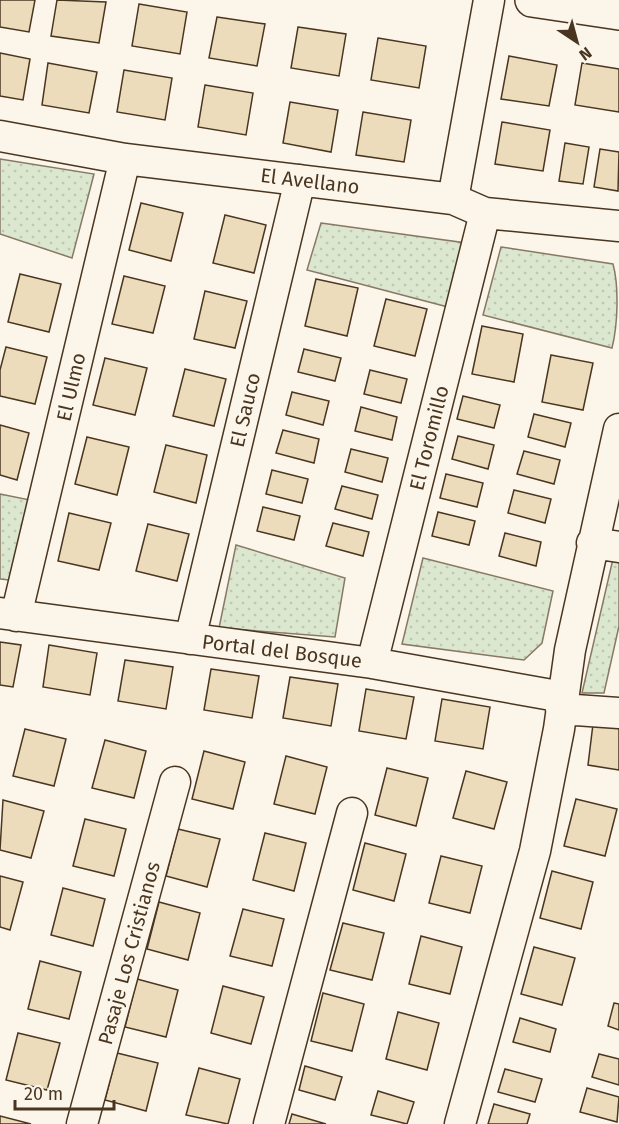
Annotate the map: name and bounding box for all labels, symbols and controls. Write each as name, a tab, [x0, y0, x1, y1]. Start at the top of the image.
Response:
north arrow	[547, 12, 607, 72]
text: N	[576, 43, 595, 65]
street label: El Avellano	[259, 163, 361, 199]
street label: El Ulmo	[51, 350, 91, 424]
street label: El Sauco	[225, 370, 265, 450]
street label: El Toromillo	[404, 383, 454, 493]
street label: Portal del Bosque	[201, 629, 363, 673]
street label: Pasaje Los Cristianos	[93, 859, 165, 1047]
scale bar	[15, 1073, 114, 1111]
text: 20 m	[24, 1083, 63, 1105]

